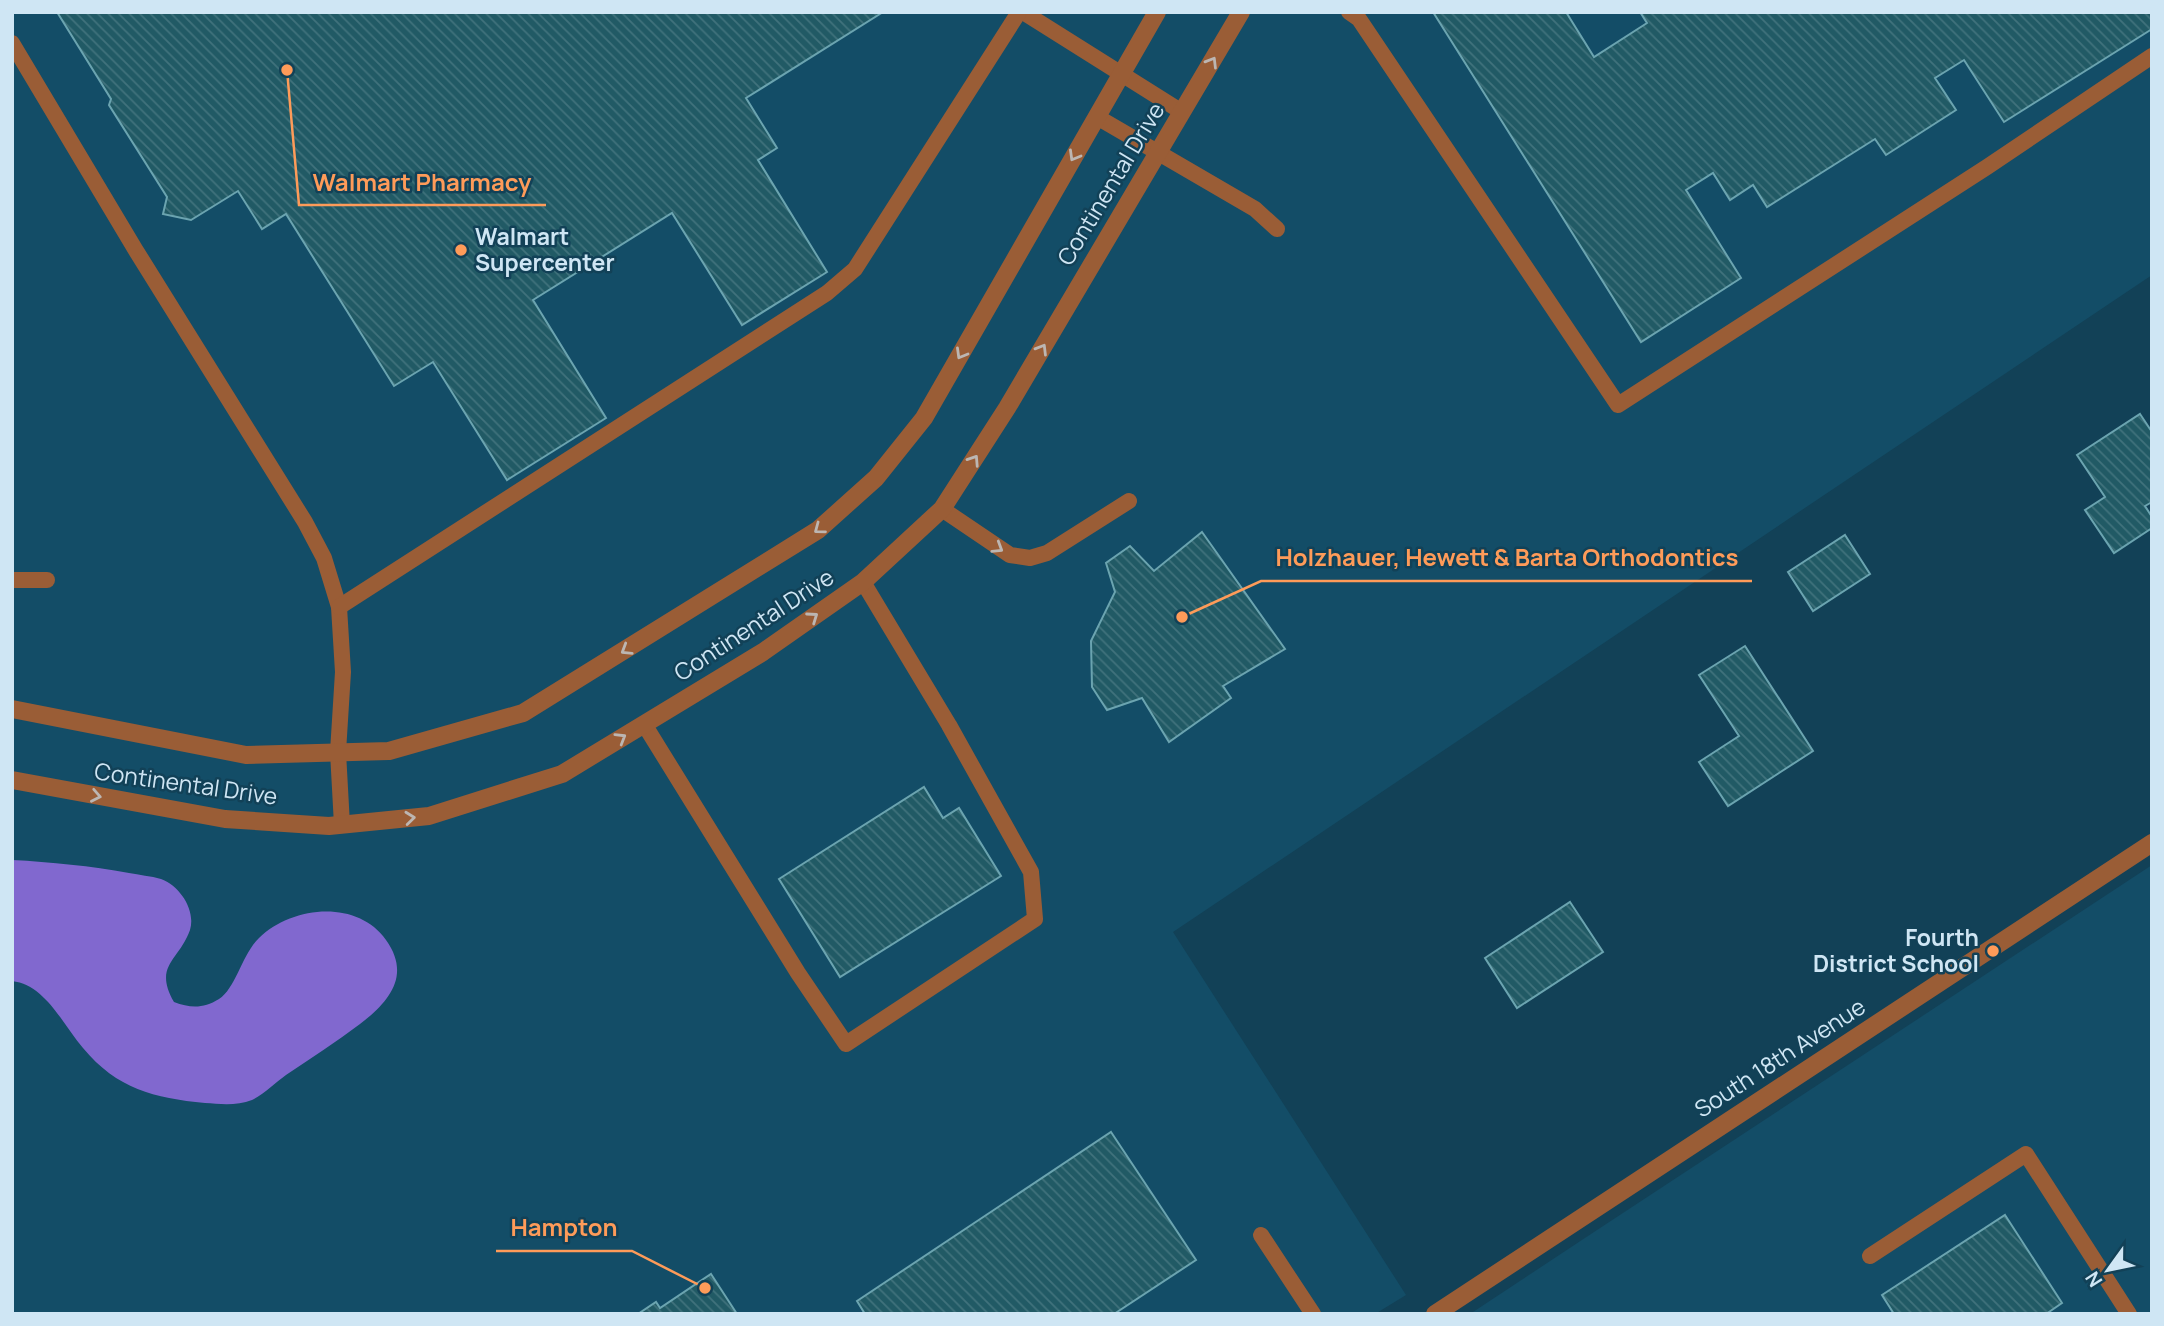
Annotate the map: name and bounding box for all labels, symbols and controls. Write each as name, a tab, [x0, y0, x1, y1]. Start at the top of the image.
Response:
one-way arrow	[1203, 57, 1216, 70]
street label: Continental Drive	[1049, 96, 1171, 271]
one-way arrow	[1069, 149, 1082, 162]
callout: Walmart Pharmacy	[299, 160, 546, 205]
text: Walmart Pharmacy	[313, 165, 532, 198]
place label: Walmart Supercenter	[475, 220, 615, 278]
marker: Walmart Supercenter	[453, 242, 469, 258]
one-way arrow	[1033, 344, 1046, 357]
one-way arrow	[956, 346, 969, 359]
one-way arrow	[965, 454, 978, 467]
one-way arrow	[814, 520, 826, 533]
callout: Holzhauer, Hewett & Barta Orthodontics	[1261, 536, 1752, 581]
one-way arrow	[991, 539, 1004, 552]
text: Holzhauer, Hewett & Barta Orthodontics	[1275, 540, 1739, 573]
street label: Continental Drive	[667, 561, 839, 688]
one-way arrow	[805, 613, 818, 625]
one-way arrow	[621, 641, 634, 654]
one-way arrow	[613, 734, 626, 747]
street label: Continental Drive	[93, 754, 280, 812]
one-way arrow	[90, 788, 102, 803]
one-way arrow	[405, 811, 416, 826]
place label: Fourth District School	[1813, 921, 1979, 979]
marker: Fourth District School	[1985, 943, 2001, 959]
street label: South 18th Avenue	[1688, 990, 1871, 1124]
callout: Hampton	[496, 1206, 632, 1251]
text: Hampton	[510, 1210, 618, 1243]
north arrow	[2073, 1235, 2143, 1305]
text: N	[2079, 1266, 2108, 1292]

